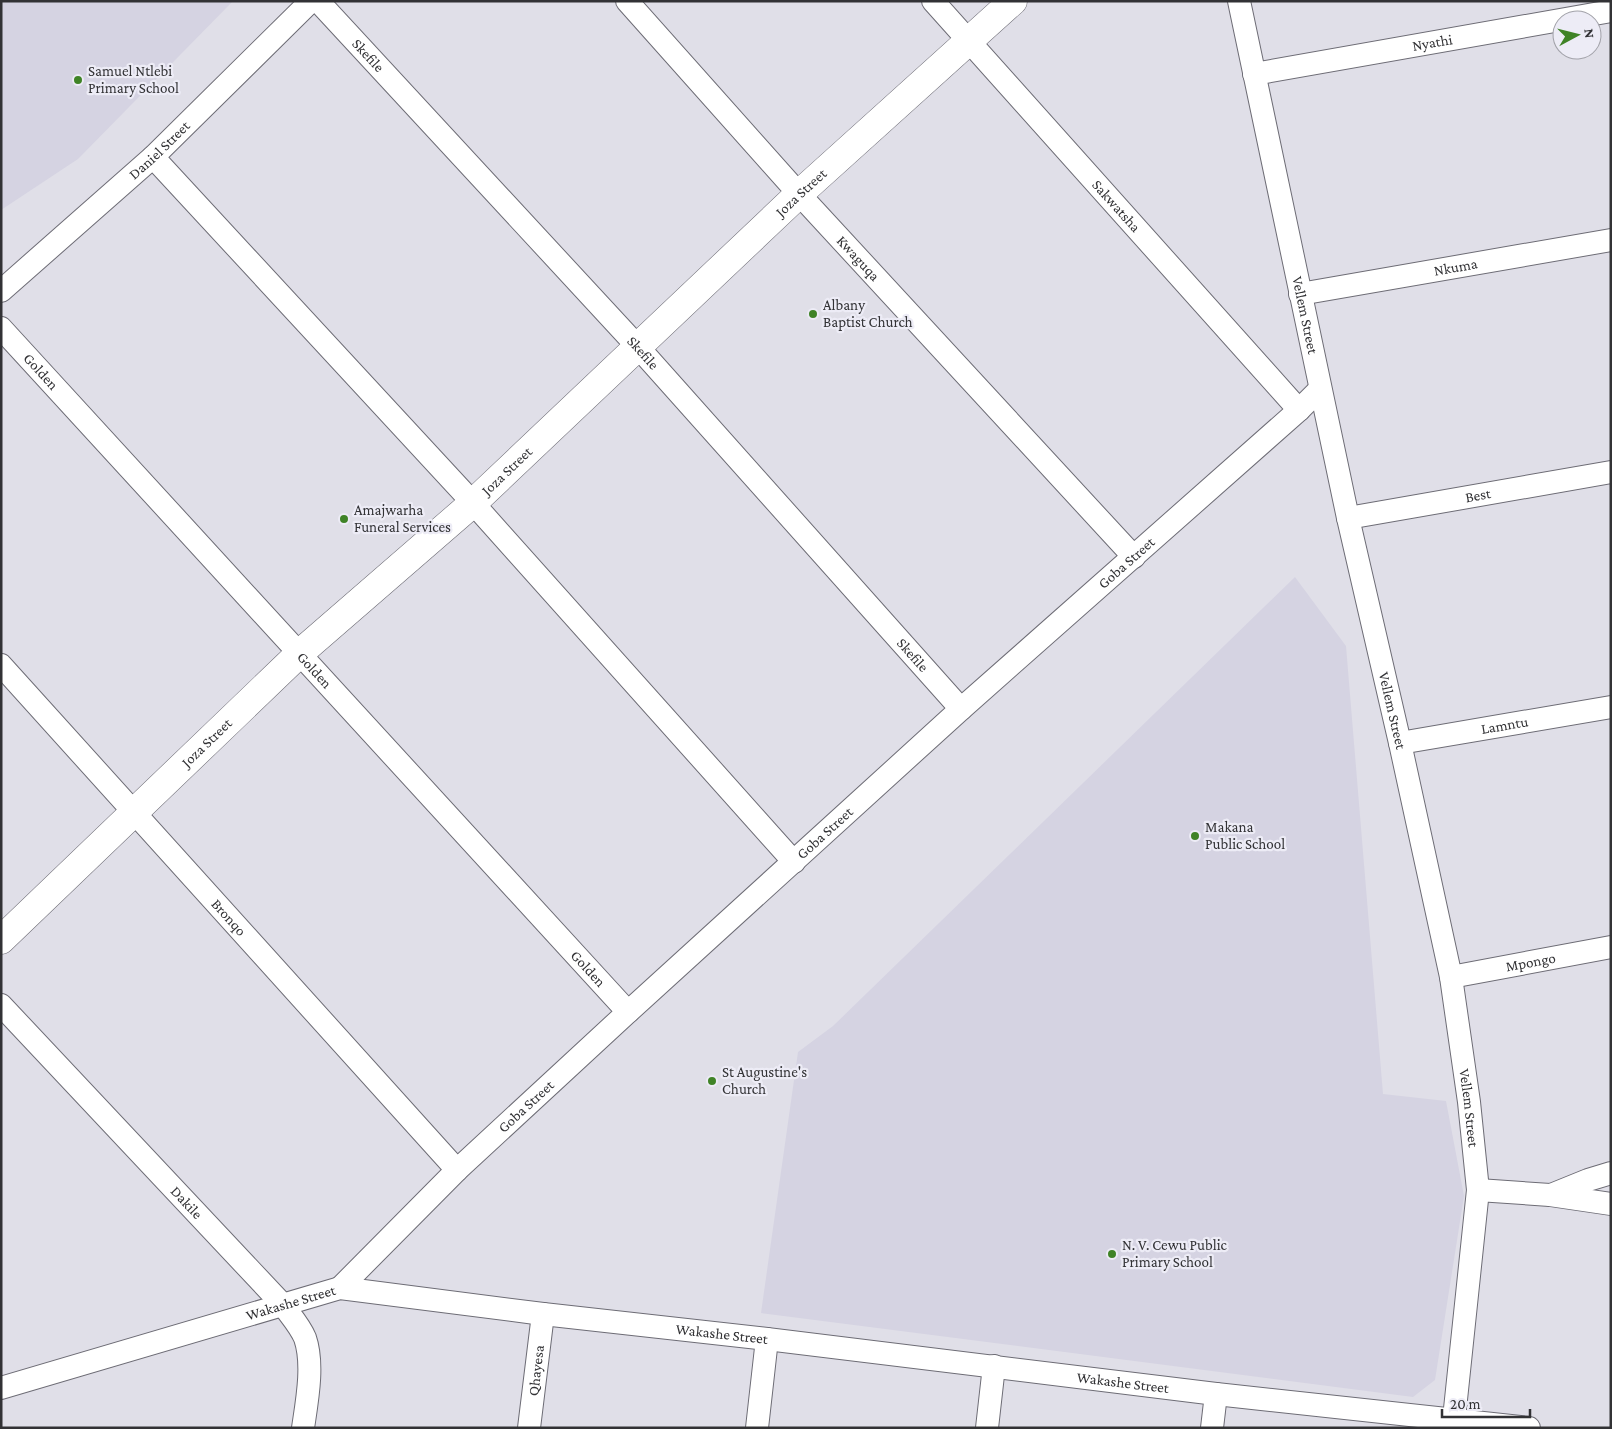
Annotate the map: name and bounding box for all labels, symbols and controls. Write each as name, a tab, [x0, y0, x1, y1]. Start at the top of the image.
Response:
north arrow	[1552, 10, 1602, 60]
text: N	[1581, 28, 1598, 40]
street label: Nyathi	[1411, 31, 1454, 54]
street label: Skefile	[349, 35, 388, 75]
place label: Samuel Ntlebi Primary School	[88, 63, 179, 97]
marker: Samuel Ntlebi Primary School	[72, 74, 84, 86]
street label: Daniel Street	[126, 117, 194, 182]
street label: Joza Street	[771, 165, 830, 222]
street label: Sakwatsha	[1089, 177, 1144, 235]
street label: Kwaguqa	[834, 232, 883, 284]
street label: Nkuma	[1433, 255, 1479, 279]
street label: Vellem Street	[1289, 275, 1321, 356]
place label: Albany Baptist Church	[823, 297, 913, 331]
marker: Albany Baptist Church	[807, 308, 819, 320]
street label: Skefile	[624, 333, 662, 373]
street label: Golden	[20, 350, 61, 393]
street label: Joza Street	[477, 443, 536, 501]
street label: Best	[1464, 485, 1493, 505]
place label: Amajwarha Funeral Services	[354, 502, 451, 535]
marker: Amajwarha Funeral Services	[338, 513, 350, 525]
street label: Goba Street	[1095, 533, 1159, 592]
street label: Skefile	[894, 635, 932, 675]
street label: Golden	[294, 649, 335, 691]
street label: Vellem Street	[1376, 670, 1409, 752]
street label: Lamntu	[1480, 713, 1529, 737]
street label: Joza Street	[177, 714, 236, 772]
street label: Goba Street	[794, 803, 857, 862]
place label: Makana Public School	[1205, 819, 1285, 852]
marker: Makana Public School	[1189, 830, 1201, 842]
street label: Bronqo	[208, 896, 250, 939]
street label: Golden	[568, 947, 609, 990]
street label: Mpongo	[1504, 950, 1557, 975]
place label: St Augustine's Church	[722, 1064, 807, 1097]
street label: Vellem Street	[1456, 1068, 1482, 1149]
marker: St Augustine's Church	[706, 1075, 718, 1087]
street label: Goba Street	[495, 1076, 558, 1136]
street label: Dakile	[168, 1183, 206, 1222]
place label: N. V. Cewu Public Primary School	[1122, 1237, 1228, 1271]
marker: N. V. Cewu Public Primary School	[1106, 1248, 1118, 1260]
street label: Wakashe Street	[244, 1281, 338, 1323]
street label: Wakashe Street	[675, 1321, 770, 1347]
street label: Qhayesa	[525, 1344, 547, 1397]
street label: Wakashe Street	[1076, 1369, 1171, 1396]
scale bar	[1442, 1386, 1530, 1418]
text: 20 m	[1450, 1396, 1481, 1412]

